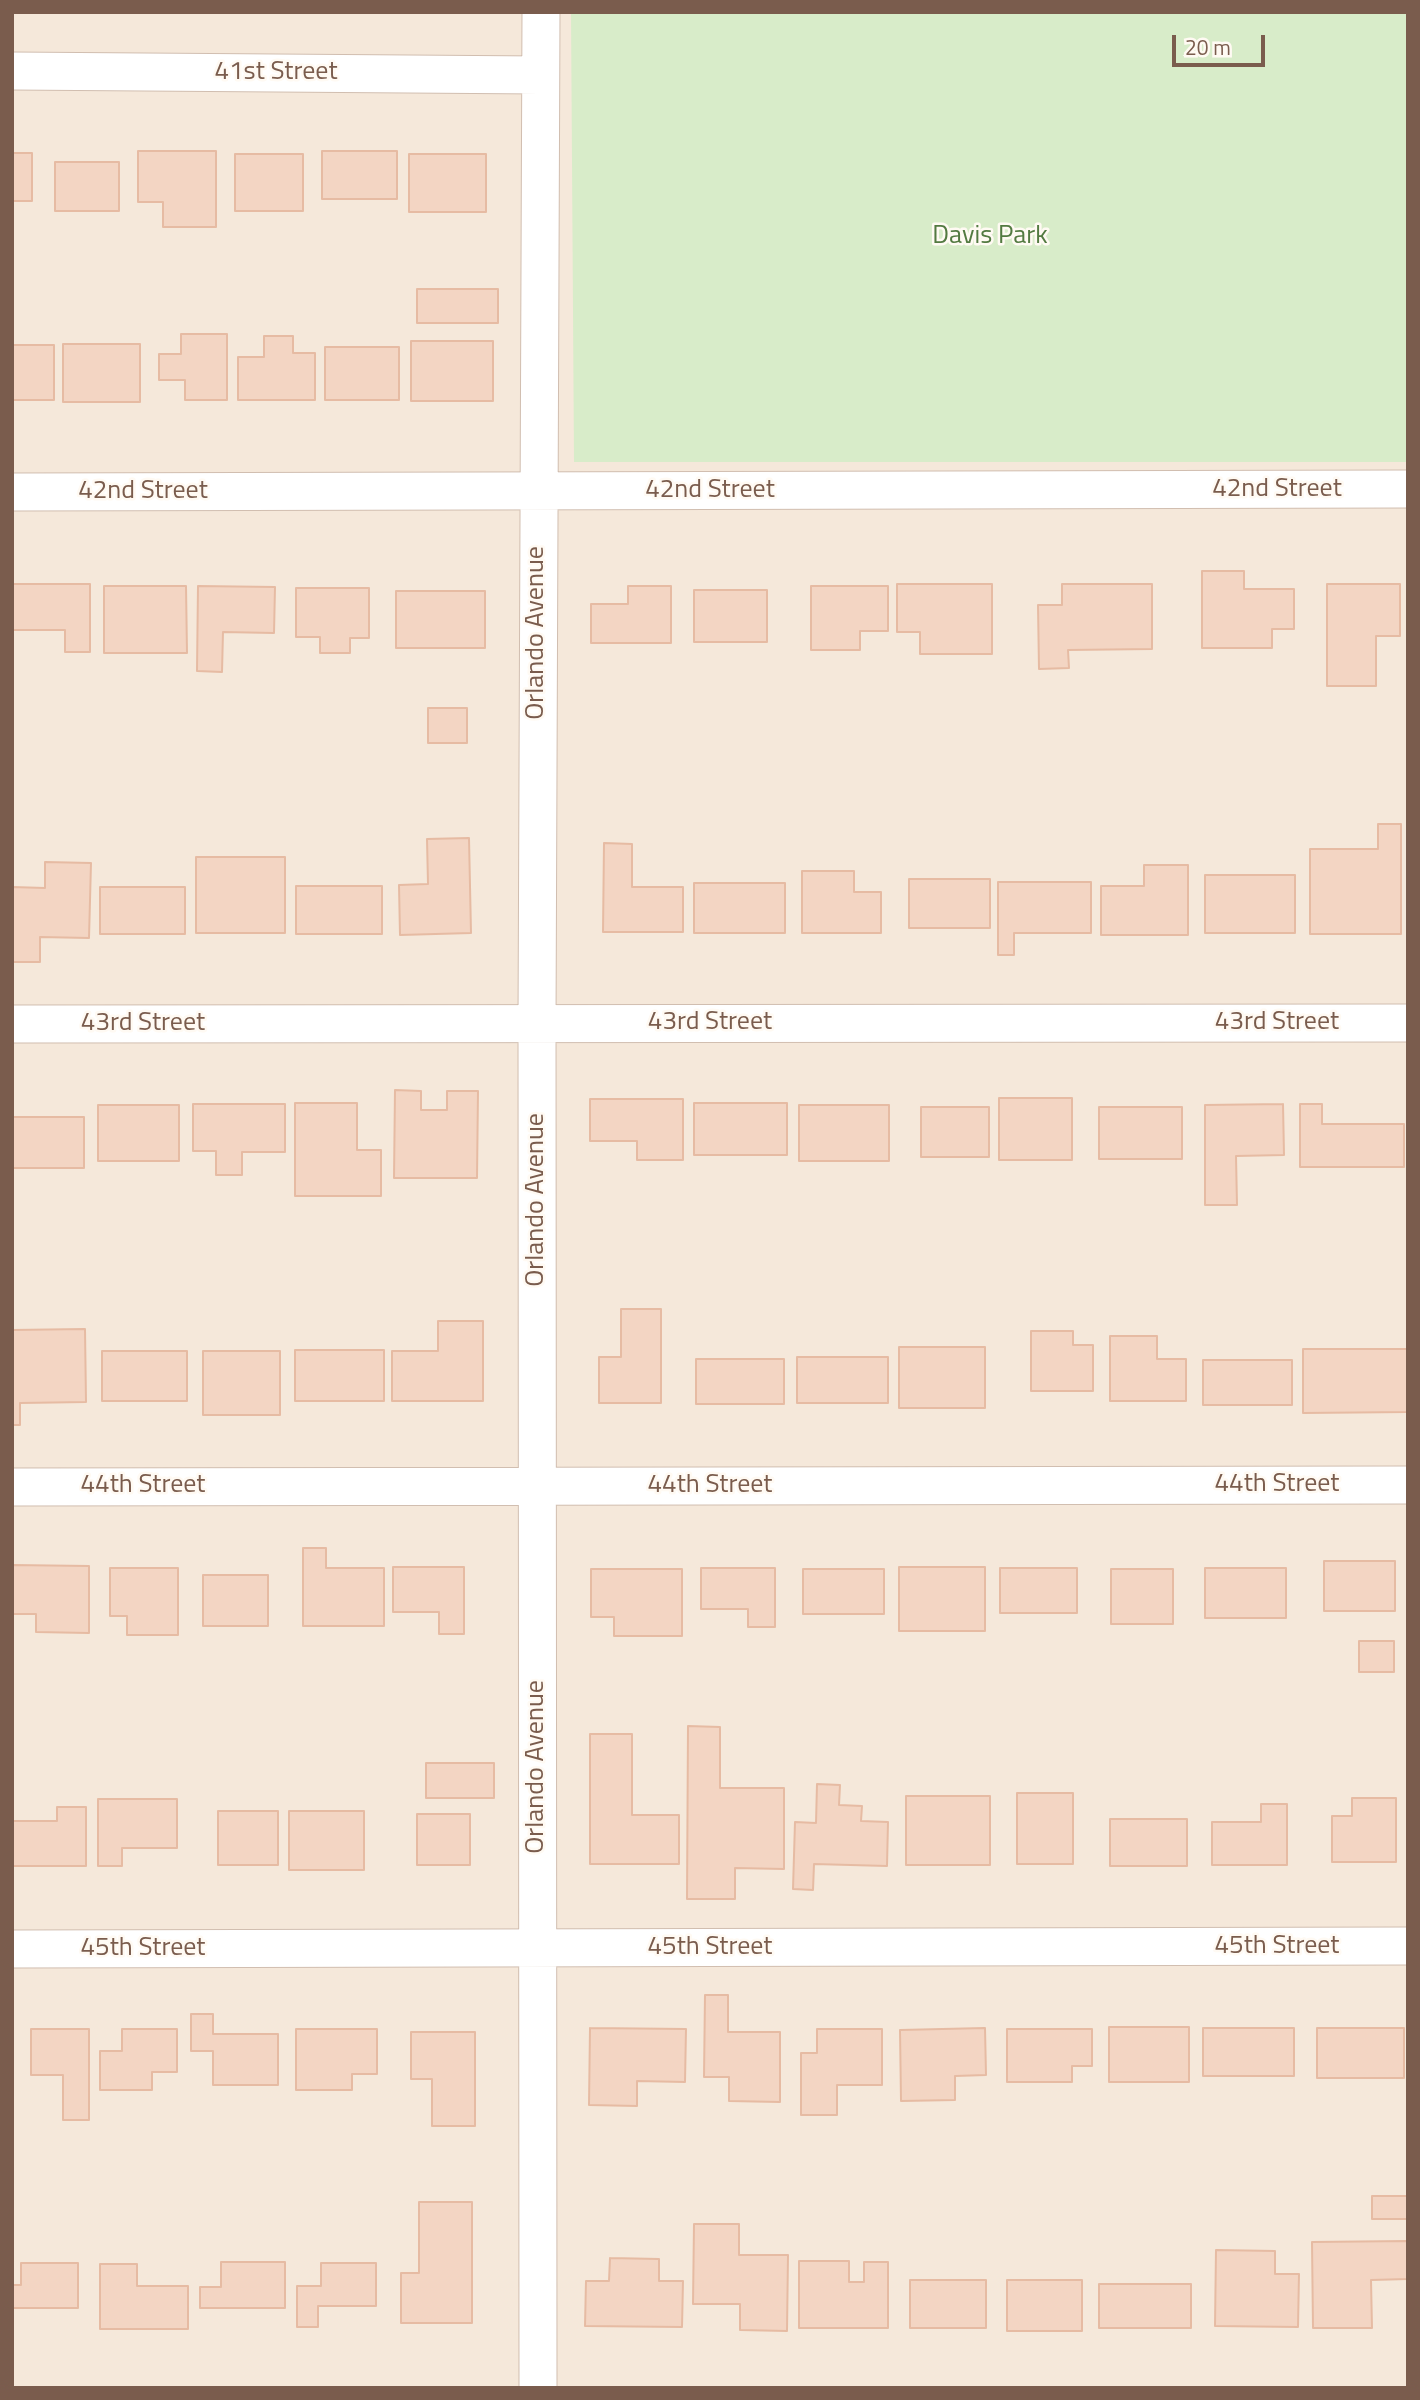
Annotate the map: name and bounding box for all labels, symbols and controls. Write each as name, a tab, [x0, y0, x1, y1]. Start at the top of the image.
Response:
scale bar	[1175, 21, 1268, 65]
text: 20 m	[1185, 31, 1231, 63]
street label: 41st Street	[214, 57, 338, 89]
park label: Davis Park	[932, 221, 1048, 253]
street label: 42nd Street	[1212, 474, 1342, 506]
street label: 42nd Street	[645, 475, 775, 507]
street label: 42nd Street	[78, 476, 208, 508]
street label: Orlando Avenue	[521, 546, 553, 720]
street label: 43rd Street	[648, 1007, 772, 1039]
street label: 43rd Street	[1215, 1007, 1339, 1039]
street label: 43rd Street	[81, 1008, 205, 1040]
street label: Orlando Avenue	[521, 1113, 553, 1287]
street label: 44th Street	[1215, 1469, 1339, 1501]
street label: 44th Street	[81, 1470, 205, 1502]
street label: 44th Street	[648, 1470, 772, 1502]
street label: Orlando Avenue	[521, 1680, 553, 1854]
street label: 45th Street	[1215, 1931, 1339, 1963]
street label: 45th Street	[648, 1932, 772, 1964]
street label: 45th Street	[81, 1933, 205, 1965]

